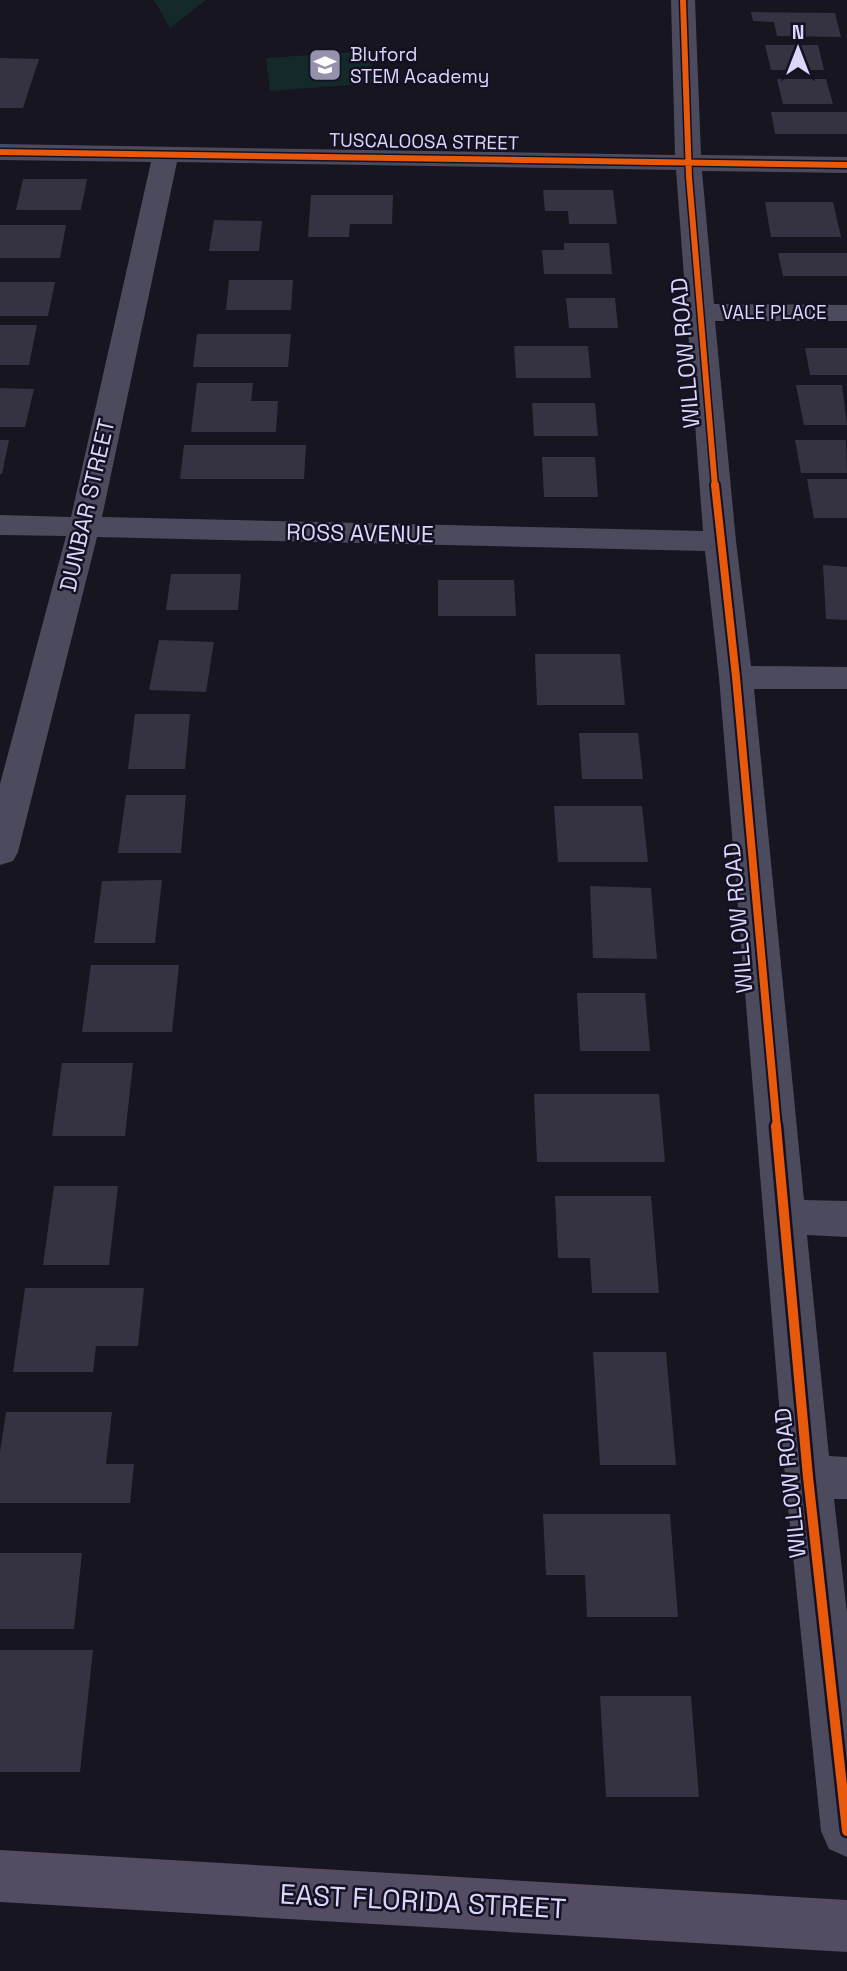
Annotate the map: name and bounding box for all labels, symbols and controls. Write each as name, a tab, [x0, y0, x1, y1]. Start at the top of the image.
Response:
north arrow	[763, 14, 833, 84]
text: N	[792, 20, 804, 45]
place label: Bluford STEM Academy	[350, 42, 489, 89]
school or university icon: Bluford STEM Academy	[306, 46, 344, 84]
street label: TUSCALOOSA STREET	[329, 127, 519, 156]
street label: WILLOW ROAD	[663, 277, 707, 429]
street label: VALE PLACE	[721, 300, 827, 325]
street label: DUNBAR STREET	[53, 416, 121, 594]
street label: ROSS AVENUE	[286, 517, 434, 549]
street label: WILLOW ROAD	[716, 842, 760, 994]
street label: WILLOW ROAD	[767, 1406, 813, 1560]
street label: EAST FLORIDA STREET	[279, 1876, 567, 1926]

